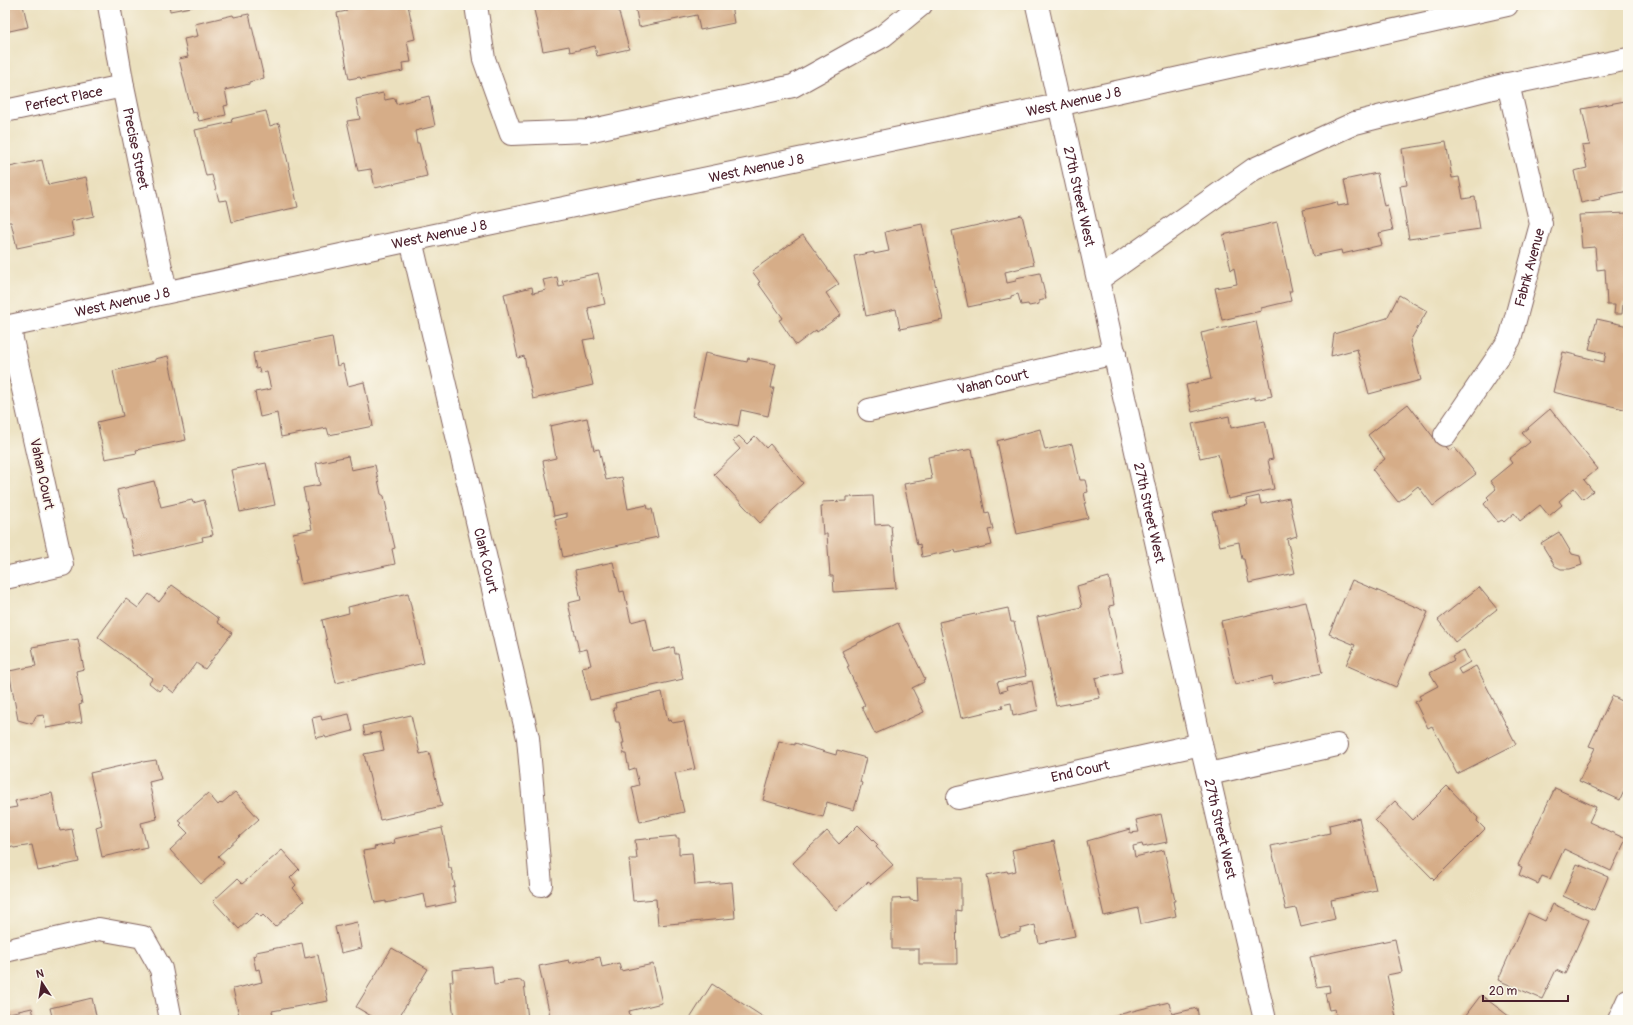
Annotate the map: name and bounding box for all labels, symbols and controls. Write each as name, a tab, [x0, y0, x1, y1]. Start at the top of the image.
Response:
street label: Perfect Place	[23, 82, 104, 115]
street label: West Avenue J 8	[1024, 83, 1123, 120]
street label: Precise Street	[119, 106, 153, 191]
street label: 27th Street West	[1060, 145, 1099, 248]
street label: West Avenue J 8	[707, 150, 805, 186]
street label: West Avenue J 8	[390, 216, 488, 252]
street label: Fabrik Avenue	[1511, 226, 1548, 309]
street label: West Avenue J 8	[73, 283, 171, 320]
street label: Vahan Court	[956, 365, 1030, 398]
street label: Vahan Court	[26, 437, 58, 511]
street label: 27th Street West	[1130, 461, 1169, 565]
street label: Clark Court	[470, 526, 502, 595]
street label: End Court	[1049, 756, 1111, 786]
street label: 27th Street West	[1201, 777, 1241, 881]
north arrow	[22, 963, 62, 1003]
text: N	[35, 966, 46, 981]
scale bar	[1483, 977, 1568, 1003]
text: 20 m	[1489, 984, 1518, 999]

